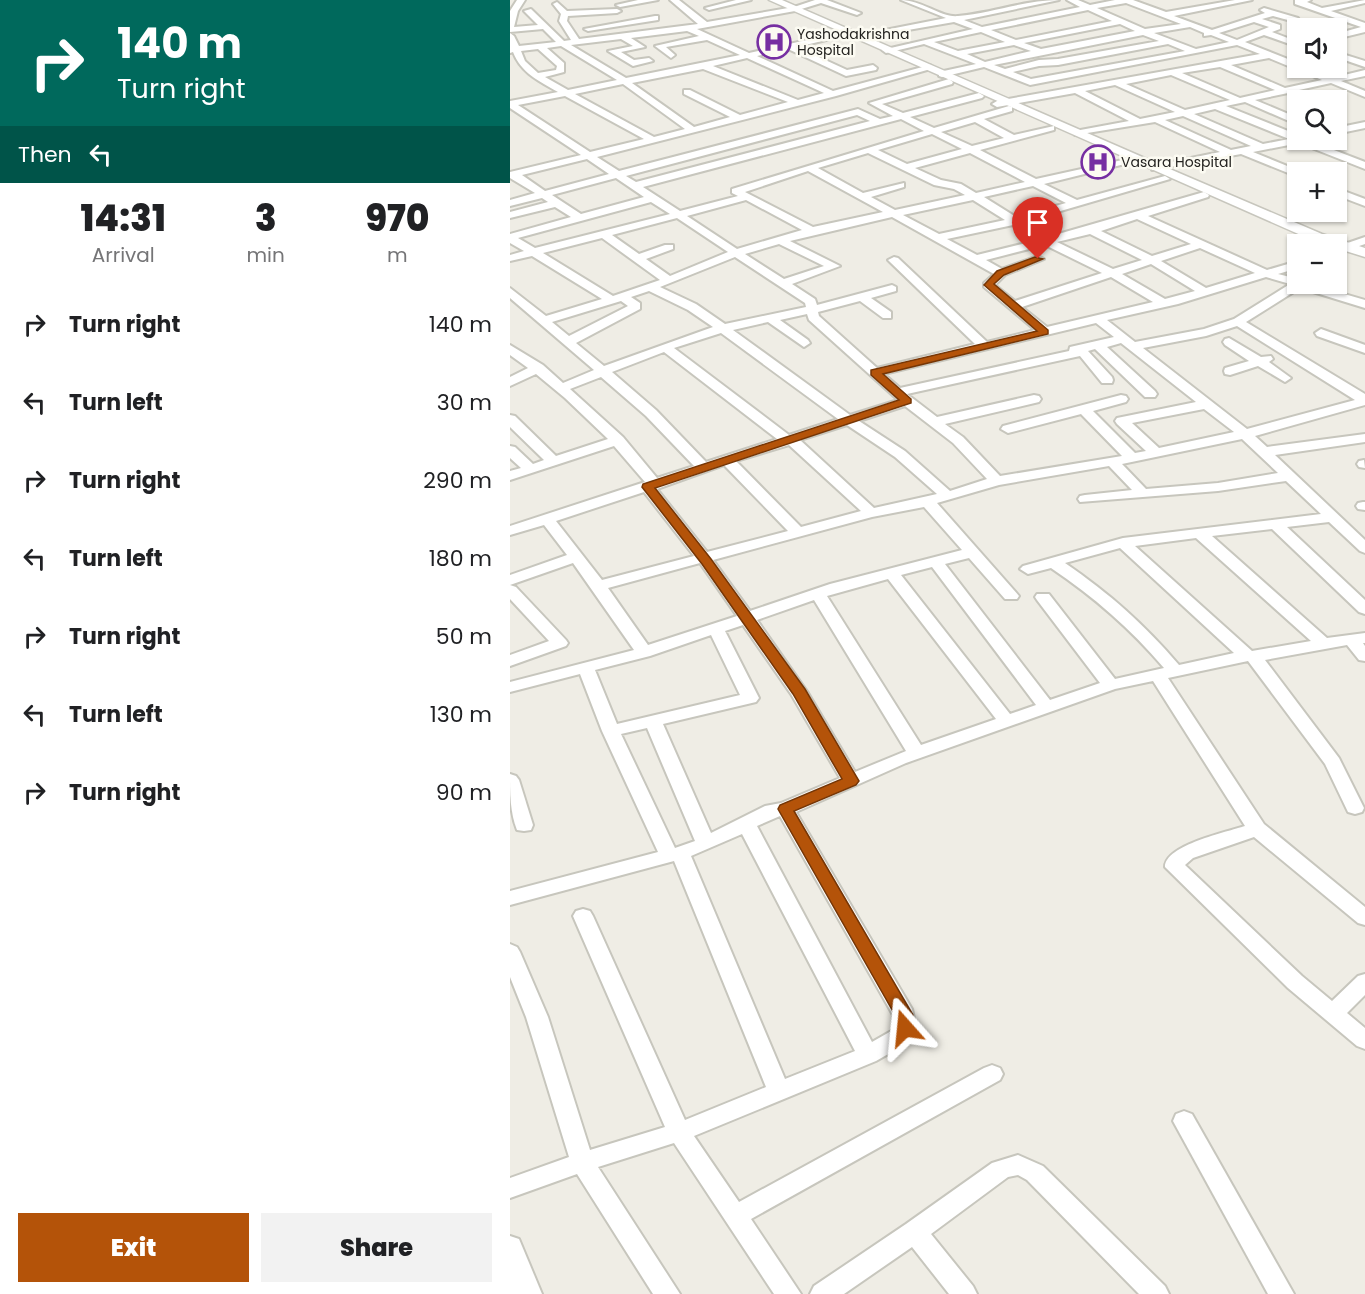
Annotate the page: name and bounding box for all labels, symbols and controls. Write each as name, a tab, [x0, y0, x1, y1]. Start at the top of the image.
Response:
text: 140 m	[117, 14, 242, 73]
map controls	[1287, 18, 1347, 294]
button: sound	[1287, 18, 1347, 78]
icon: right	[18, 24, 96, 102]
hospital icon: Yashodakrishna Hospital	[756, 24, 792, 60]
place label: Yashodakrishna Hospital	[797, 24, 909, 60]
text: Turn right	[117, 70, 246, 107]
button: search	[1287, 90, 1347, 150]
icon: left	[84, 138, 117, 171]
text: Then	[18, 139, 72, 170]
hospital icon: Vasara Hospital	[1080, 144, 1116, 180]
place label: Vasara Hospital	[1121, 152, 1232, 172]
button: +	[1287, 162, 1347, 222]
text: 14:31	[80, 193, 166, 244]
text: 3	[255, 193, 277, 244]
text: 970	[365, 193, 430, 244]
pin	[1012, 197, 1063, 259]
icon: arrive	[1021, 206, 1054, 239]
button: −	[1287, 234, 1347, 294]
text: Arrival	[92, 241, 155, 269]
text: min	[246, 241, 285, 269]
text: m	[387, 241, 408, 269]
icon: right	[18, 308, 51, 341]
text: Turn right	[69, 309, 180, 340]
text: 140 m	[429, 309, 492, 340]
icon: left	[18, 386, 51, 419]
text: Turn left	[69, 387, 163, 418]
text: 30 m	[437, 387, 492, 418]
icon: right	[18, 464, 51, 497]
text: Turn right	[69, 465, 180, 496]
text: 290 m	[423, 465, 492, 496]
icon: left	[18, 542, 51, 575]
text: Turn left	[69, 543, 163, 574]
text: 180 m	[429, 543, 492, 574]
icon: right	[18, 620, 51, 653]
text: Turn right	[69, 621, 180, 652]
text: 50 m	[436, 621, 492, 652]
icon: left	[18, 698, 51, 731]
text: Turn left	[69, 699, 163, 730]
text: 130 m	[430, 699, 492, 730]
icon: right	[18, 776, 51, 809]
text: Turn right	[69, 777, 180, 808]
text: 90 m	[436, 777, 492, 808]
position arrow	[873, 996, 937, 1060]
button: Exit	[18, 1213, 249, 1282]
button: Share	[261, 1213, 492, 1282]

